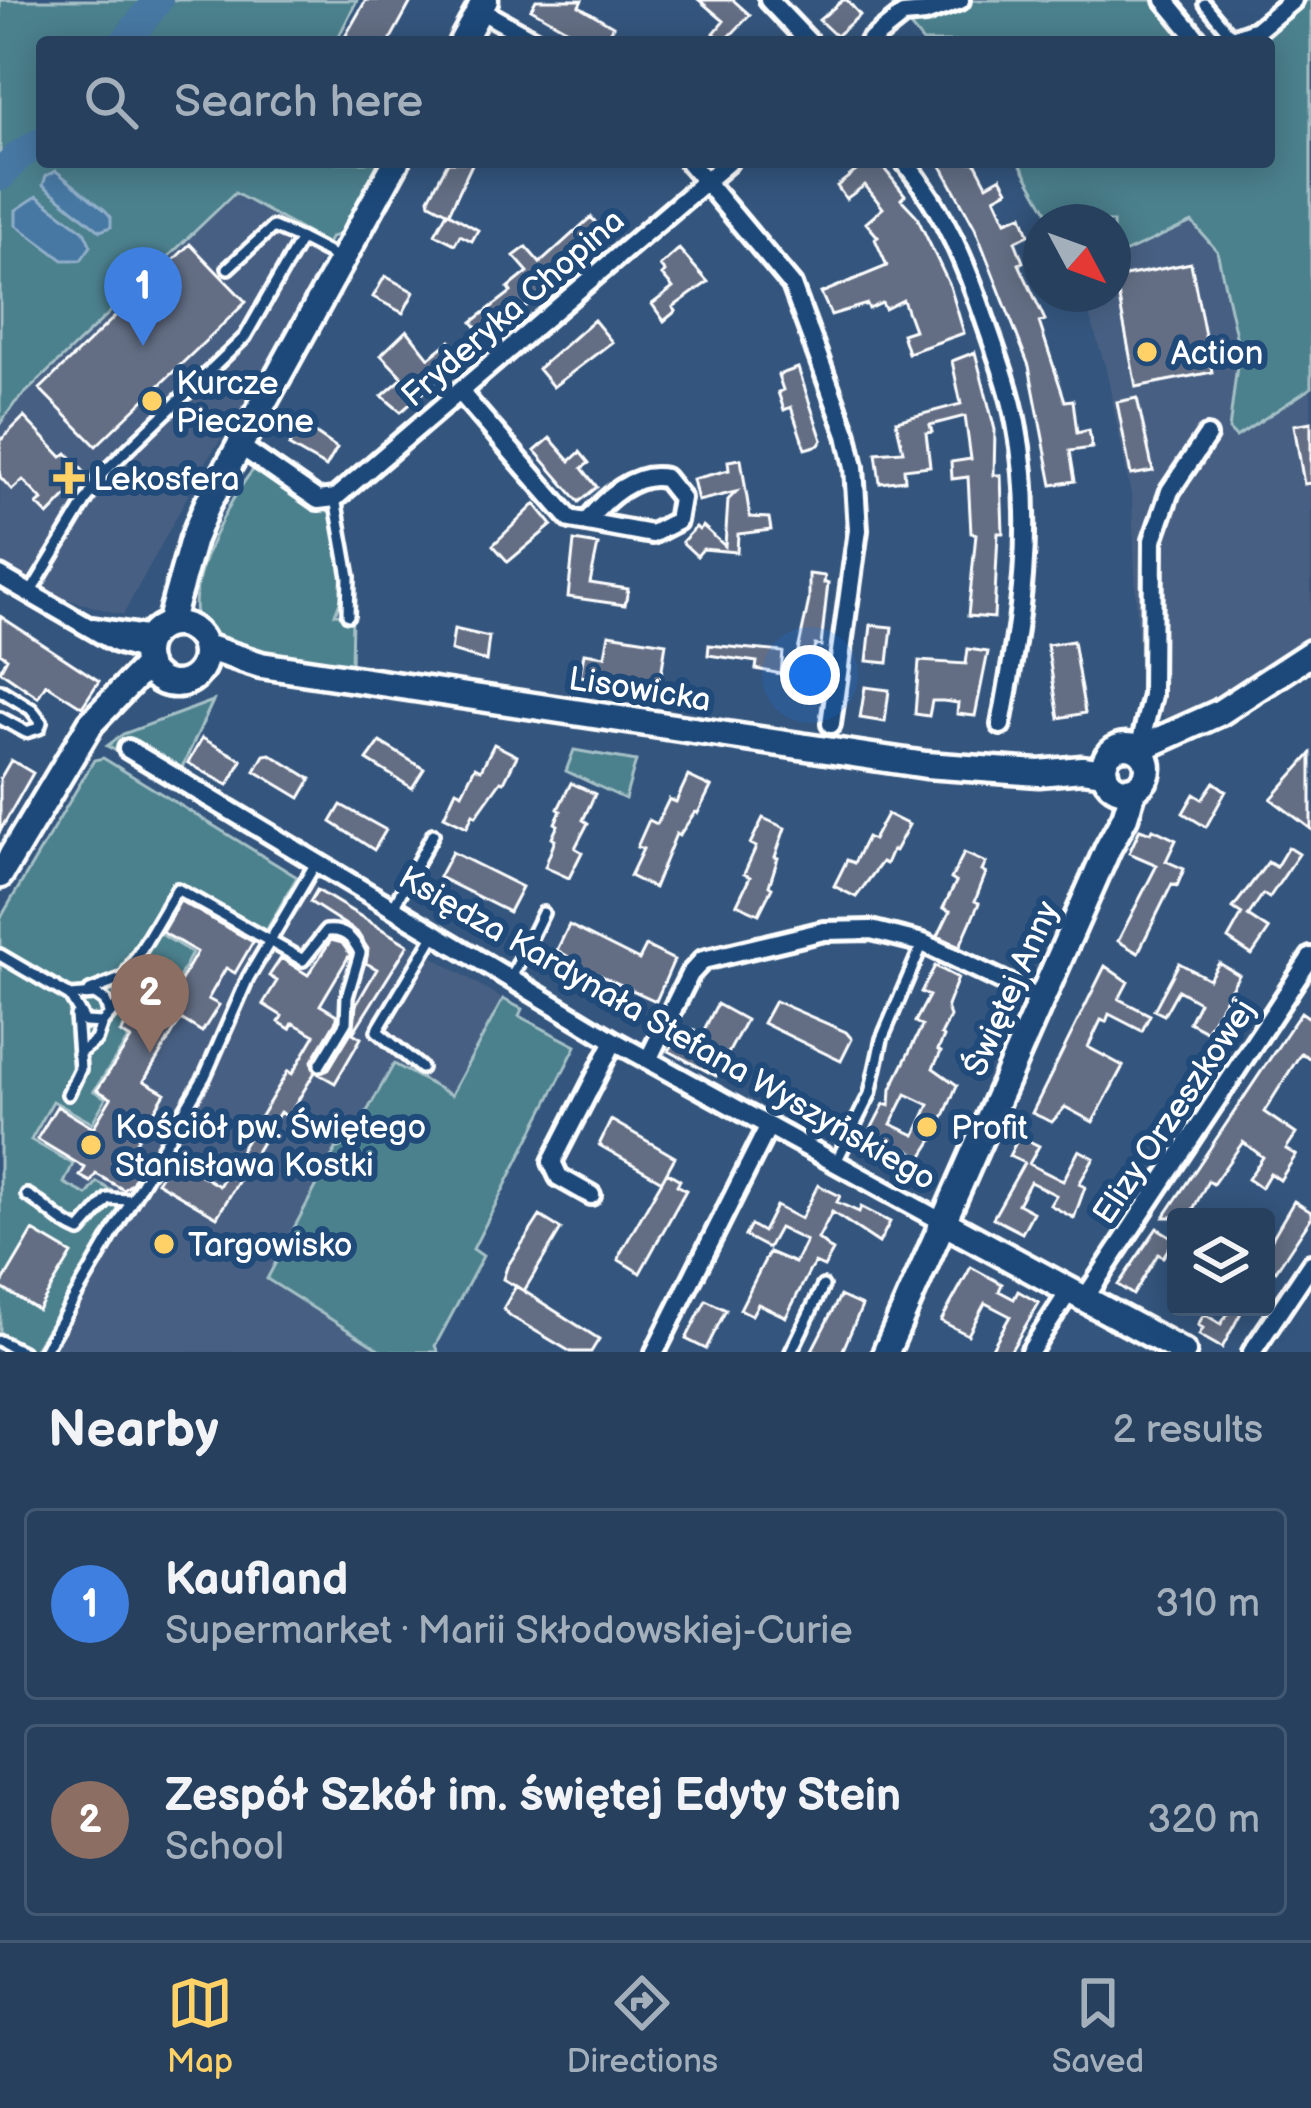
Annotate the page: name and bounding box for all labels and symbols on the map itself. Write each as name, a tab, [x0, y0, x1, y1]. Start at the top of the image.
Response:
street label: Fryderyka Chopina	[394, 201, 633, 416]
north arrow	[1023, 204, 1131, 312]
pin: 1	[104, 247, 182, 346]
place label: Action	[1171, 334, 1263, 374]
marker: Action	[1134, 339, 1160, 365]
place label: Kurcze Pieczone	[176, 364, 314, 442]
marker: Kurcze Pieczone	[139, 388, 165, 414]
place label: Lekosfera	[93, 460, 240, 500]
marker: Lekosfera	[56, 465, 82, 491]
your location	[780, 645, 840, 705]
street label: Lisowicka	[566, 659, 714, 721]
street label: Księdza Kardynała Stefana Wyszyńskiego	[391, 858, 943, 1200]
street label: Świętej Anny	[955, 895, 1068, 1082]
pin: 2	[111, 954, 189, 1053]
street label: Elizy Orzeszkowej	[1085, 992, 1265, 1232]
place label: Kościół pw. Świętego Stanisława Kostki	[115, 1107, 426, 1186]
place label: Profit	[951, 1109, 1028, 1149]
marker: Profit	[914, 1114, 940, 1140]
marker: Kościół pw. Świętego Stanisława Kostki	[78, 1132, 104, 1158]
place label: Targowisko	[188, 1226, 353, 1266]
marker: Targowisko	[151, 1231, 177, 1257]

